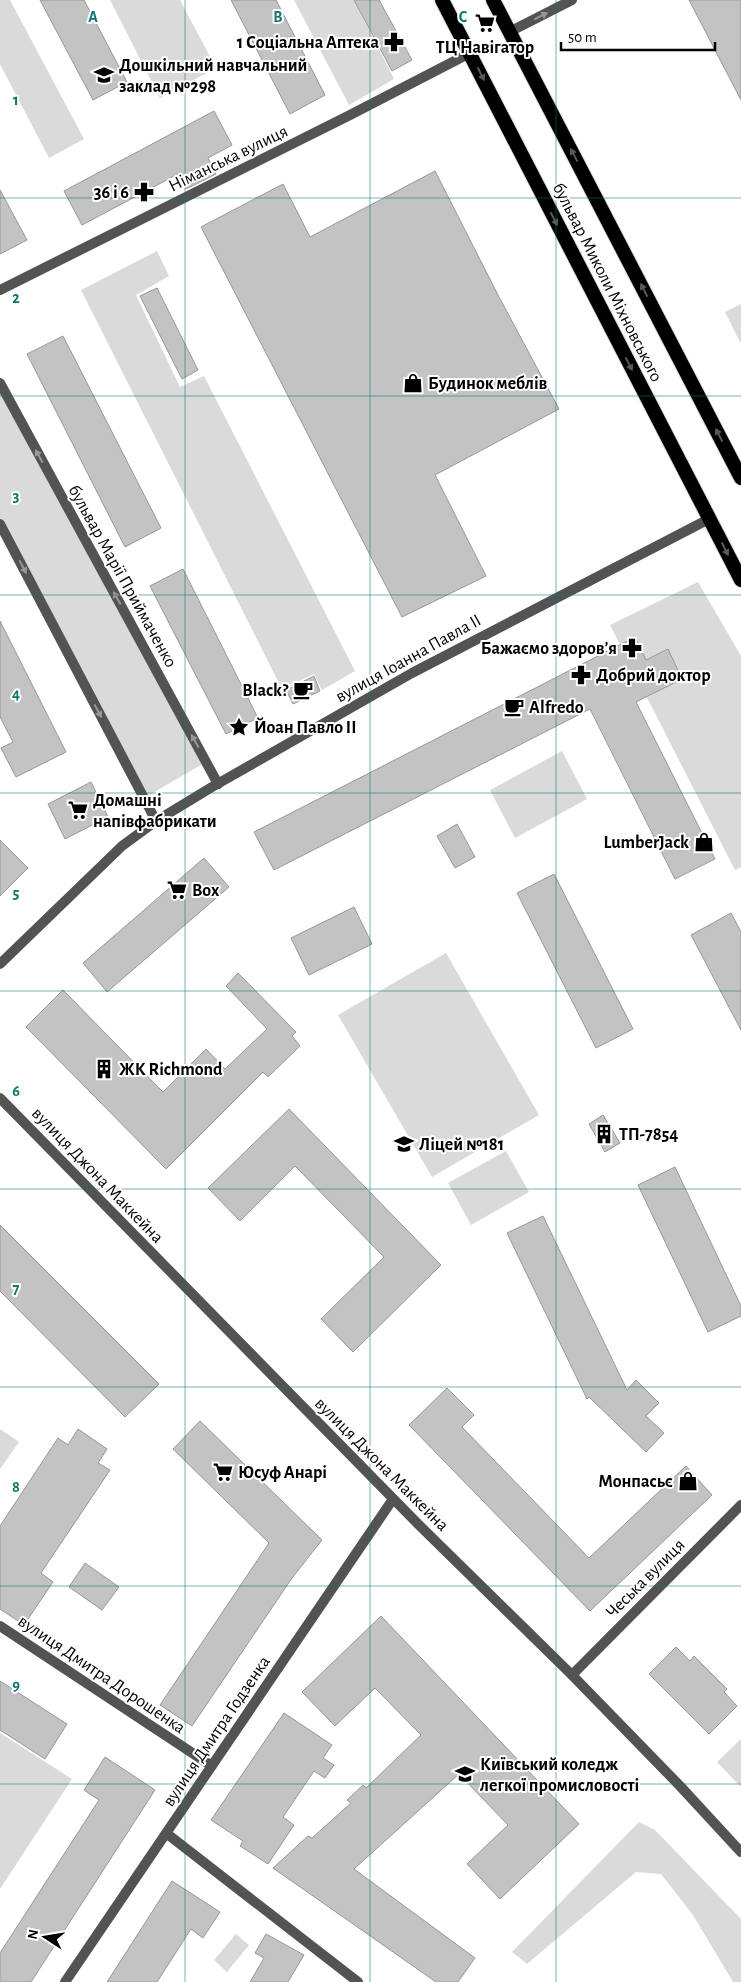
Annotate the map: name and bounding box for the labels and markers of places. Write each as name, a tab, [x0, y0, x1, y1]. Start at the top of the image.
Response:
supermarket icon: ТЦ Навігатор	[474, 12, 496, 34]
pharmacy icon: 1 Соціальна Аптека	[383, 31, 405, 53]
place label: 1 Соціальна Аптека	[237, 34, 379, 52]
place label: ТЦ Навігатор	[436, 39, 534, 57]
place label: Дошкільний навчальний заклад №298	[119, 57, 308, 96]
school or university icon: Дошкільний навчальний заклад №298	[93, 64, 115, 86]
pharmacy icon: 36 і 6	[133, 181, 155, 203]
place label: 36 і 6	[94, 184, 129, 202]
shop icon: Будинок меблів	[402, 372, 424, 394]
place label: Будинок меблів	[428, 375, 547, 393]
pharmacy icon: Бажаємо здоровʼя	[621, 637, 643, 659]
place label: Бажаємо здоровʼя	[481, 640, 617, 658]
pharmacy icon: Добрий доктор	[570, 664, 592, 686]
place label: Добрий доктор	[596, 667, 711, 685]
cafe icon: Black?	[292, 679, 314, 701]
place label: Black?	[242, 682, 289, 700]
cafe icon: Alfredo	[503, 696, 525, 718]
place label: Alfredo	[529, 699, 584, 717]
place icon: Йоан Павло II	[228, 716, 250, 738]
place label: Йоан Павло II	[254, 717, 357, 737]
place label: Домашні напівфабрикати	[93, 792, 217, 831]
supermarket icon: Домашні напівфабрикати	[67, 799, 89, 821]
shop icon: LumberJack	[693, 831, 715, 853]
place label: LumberJack	[603, 834, 689, 852]
supermarket icon: Box	[166, 879, 188, 901]
place label: Box	[192, 882, 220, 900]
building icon: ЖК Richmond	[93, 1058, 115, 1080]
place label: ЖК Richmond	[119, 1061, 223, 1079]
building icon: ТП-7854	[593, 1123, 615, 1145]
place label: ТП-7854	[619, 1126, 678, 1144]
school or university icon: Ліцей №181	[393, 1133, 415, 1155]
place label: Ліцей №181	[419, 1136, 504, 1154]
supermarket icon: Юсуф Анарі	[212, 1461, 234, 1483]
place label: Юсуф Анарі	[238, 1464, 327, 1482]
shop icon: Монпасьє	[677, 1470, 699, 1492]
place label: Монпасьє	[598, 1473, 673, 1491]
place label: Київський коледж легкої промисловості	[480, 1756, 639, 1795]
school or university icon: Київський коледж легкої промисловості	[454, 1763, 476, 1785]

